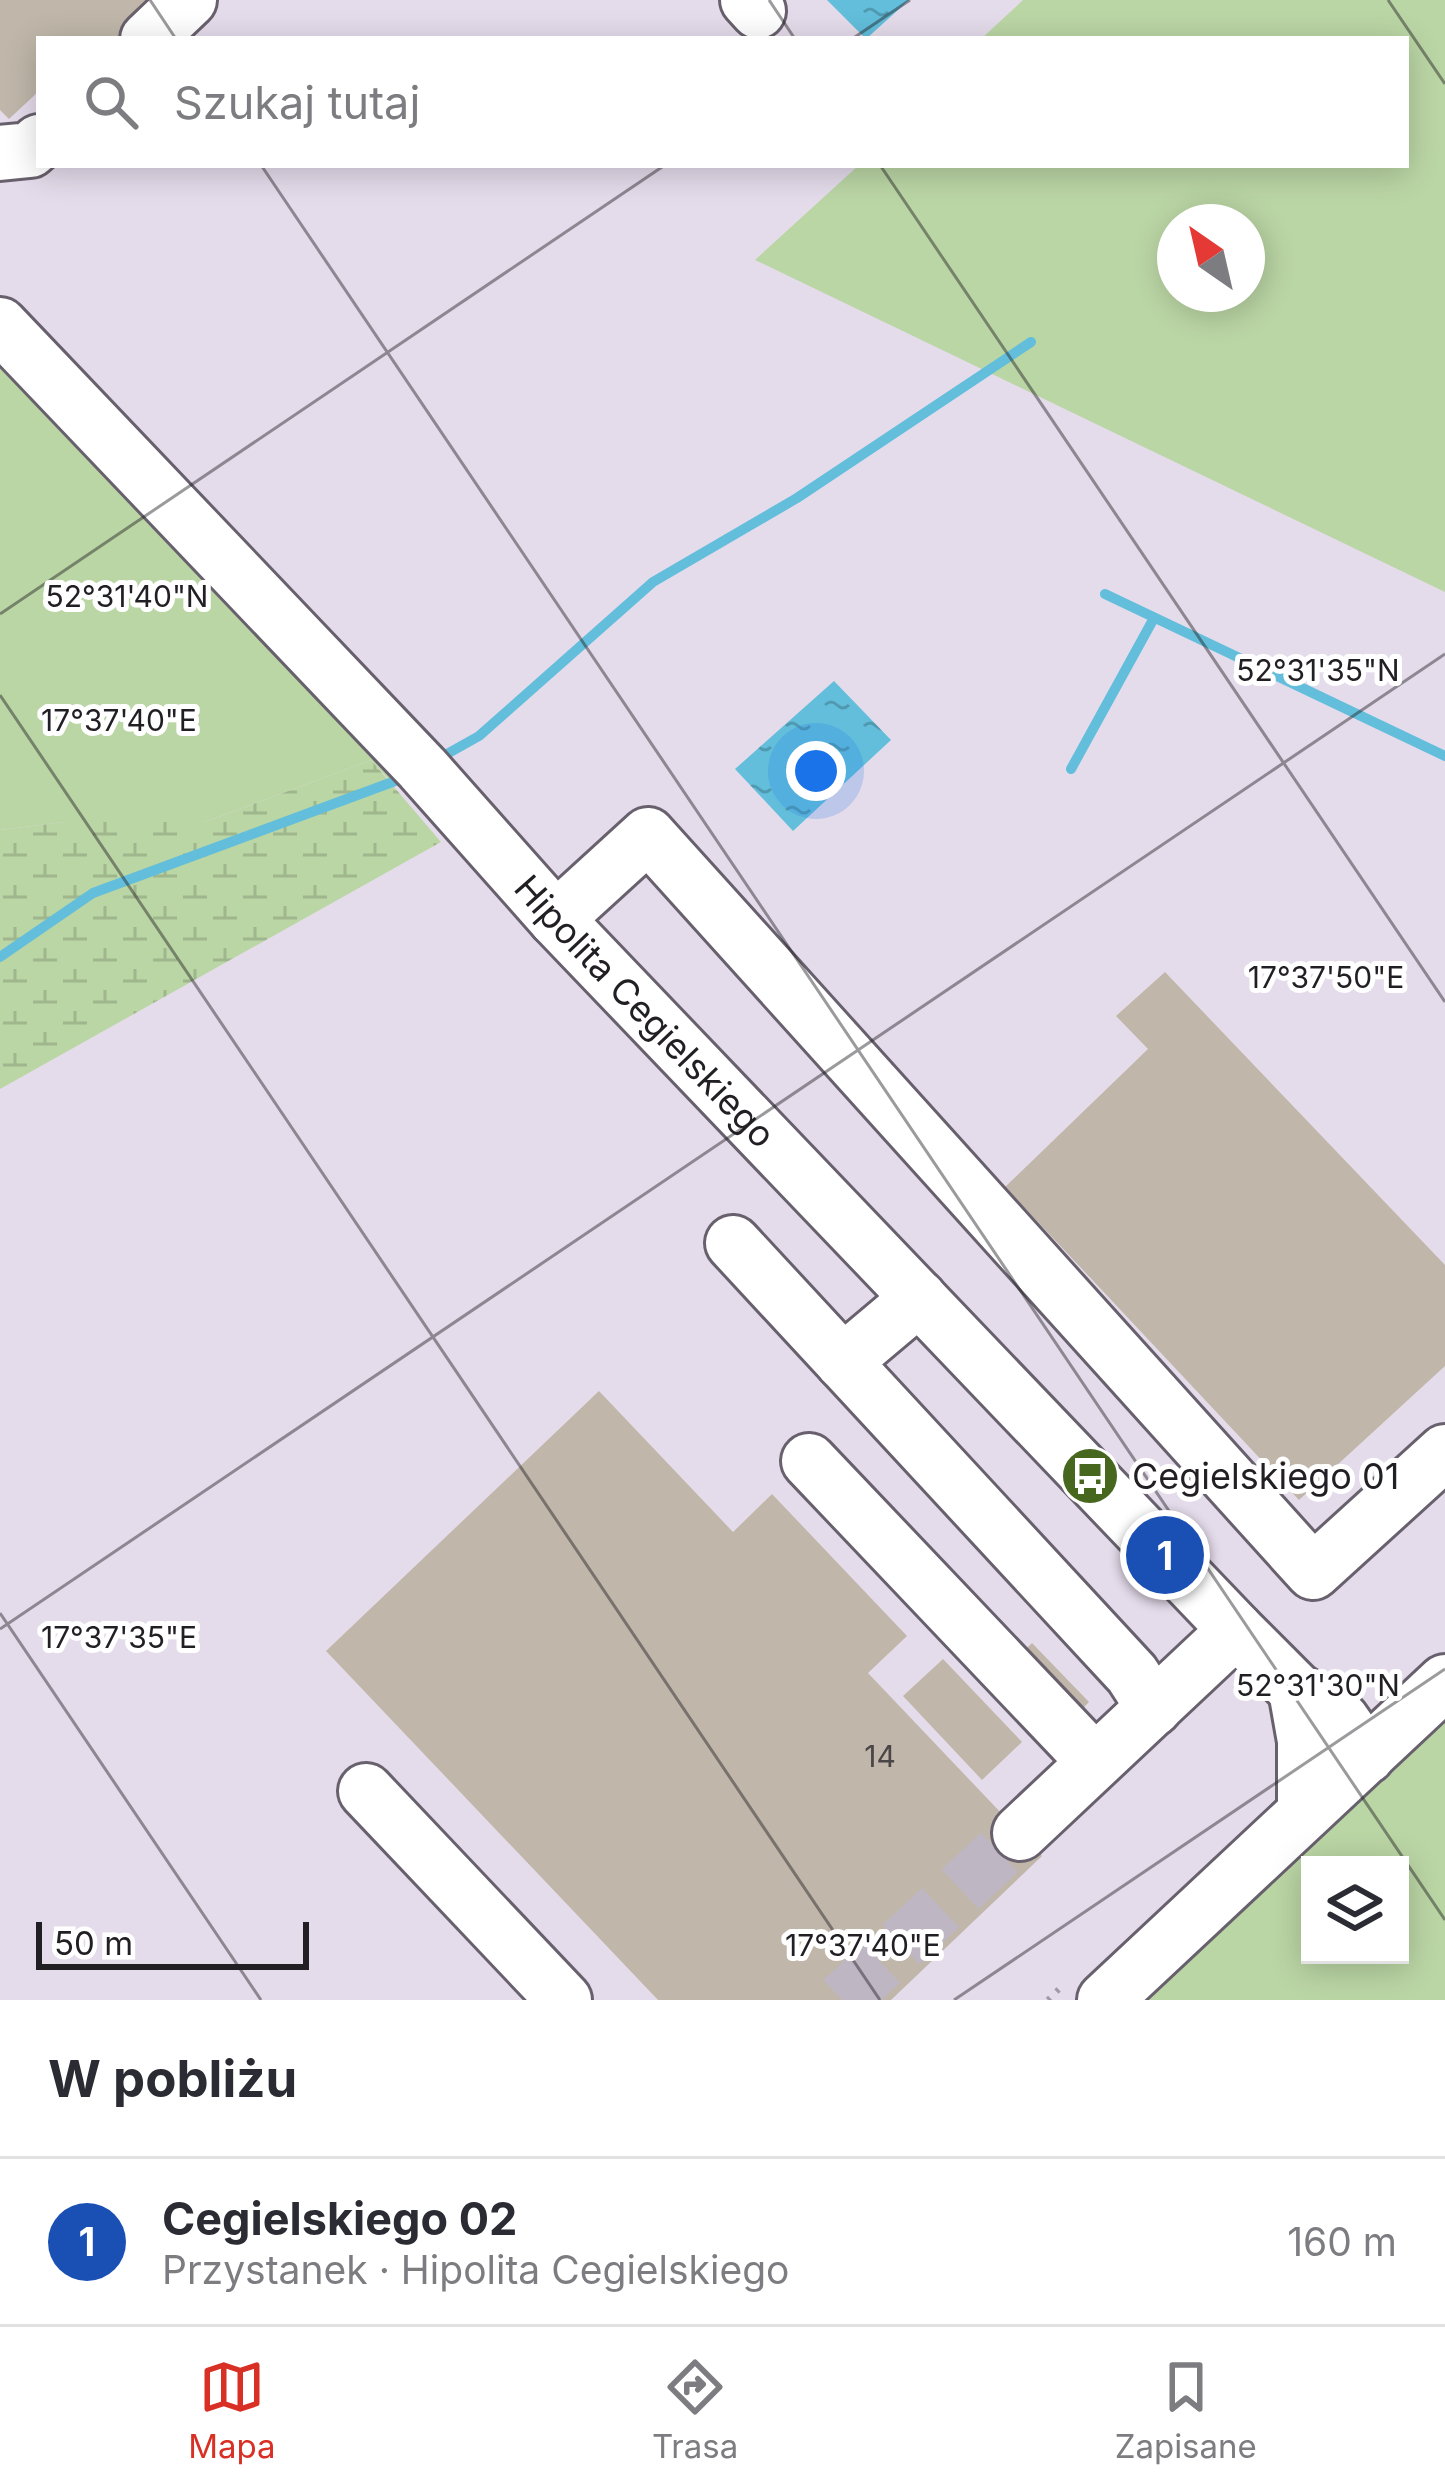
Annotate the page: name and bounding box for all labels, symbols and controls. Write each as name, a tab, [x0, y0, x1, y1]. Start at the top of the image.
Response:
search box	[36, 36, 1409, 168]
icon: search	[78, 69, 144, 135]
text: Szukaj tutaj	[174, 75, 420, 130]
north arrow	[1157, 204, 1265, 312]
text: 52°31'40"N	[46, 578, 208, 614]
text: 52°31'35"N	[1236, 652, 1400, 688]
text: 17°37'40"E	[41, 702, 197, 738]
your location	[786, 741, 846, 801]
street label: Hipolita Cegielskiego	[506, 866, 785, 1157]
text: 17°37'50"E	[1248, 959, 1404, 995]
bus stop icon: Cegielskiego 01	[1059, 1445, 1121, 1507]
place label: Cegielskiego 01	[1132, 1454, 1399, 1498]
pin: 1	[1126, 1510, 1204, 1600]
text: 17°37'35"E	[41, 1619, 197, 1655]
text: 52°31'30"N	[1236, 1667, 1400, 1703]
house number: 14	[864, 1738, 896, 1774]
map controls	[1301, 1856, 1409, 1964]
button: layers	[1301, 1856, 1409, 1964]
scale bar	[36, 1916, 309, 1969]
text: 50 m	[54, 1923, 133, 1963]
text: 17°37'40"E	[785, 1927, 941, 1963]
text: W pobliżu	[48, 2048, 297, 2109]
text: Cegielskiego 02	[162, 2191, 517, 2246]
text: 1	[79, 2218, 95, 2265]
text: 160 m	[1287, 2218, 1397, 2265]
text: Przystanek · Hipolita Cegielskiego	[162, 2246, 790, 2293]
tab: Mapa	[188, 2354, 276, 2466]
tab: Trasa	[652, 2354, 738, 2466]
tab: Zapisane	[1115, 2354, 1257, 2466]

